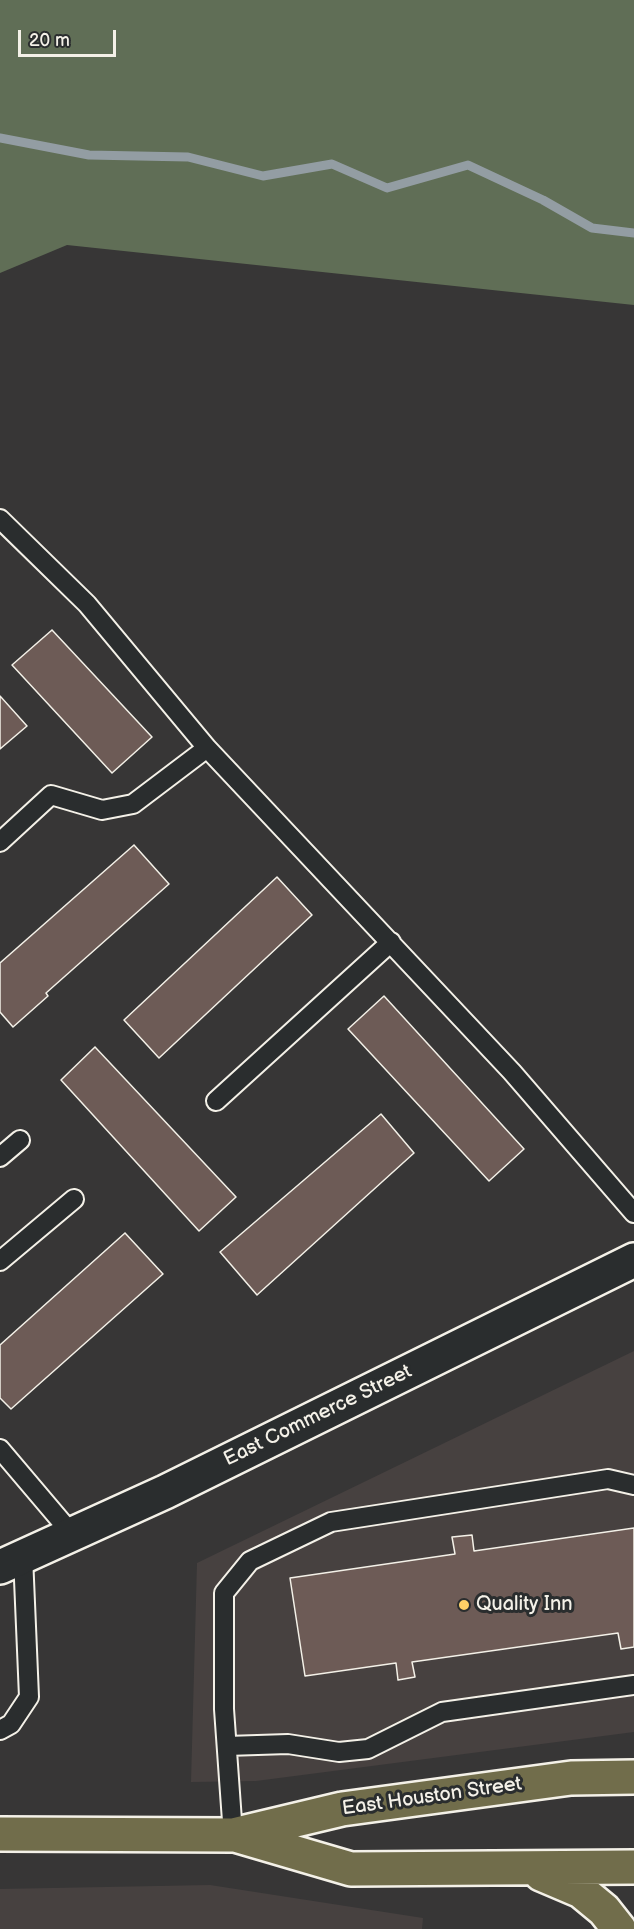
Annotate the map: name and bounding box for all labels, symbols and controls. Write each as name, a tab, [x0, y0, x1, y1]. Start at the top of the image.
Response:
scale bar	[21, 18, 118, 56]
text: 20 m	[29, 30, 70, 51]
street label: East Commerce Street	[220, 1360, 416, 1472]
place label: Quality Inn	[476, 1593, 572, 1617]
marker: Quality Inn	[457, 1598, 471, 1612]
street label: East Houston Street	[341, 1773, 523, 1821]

